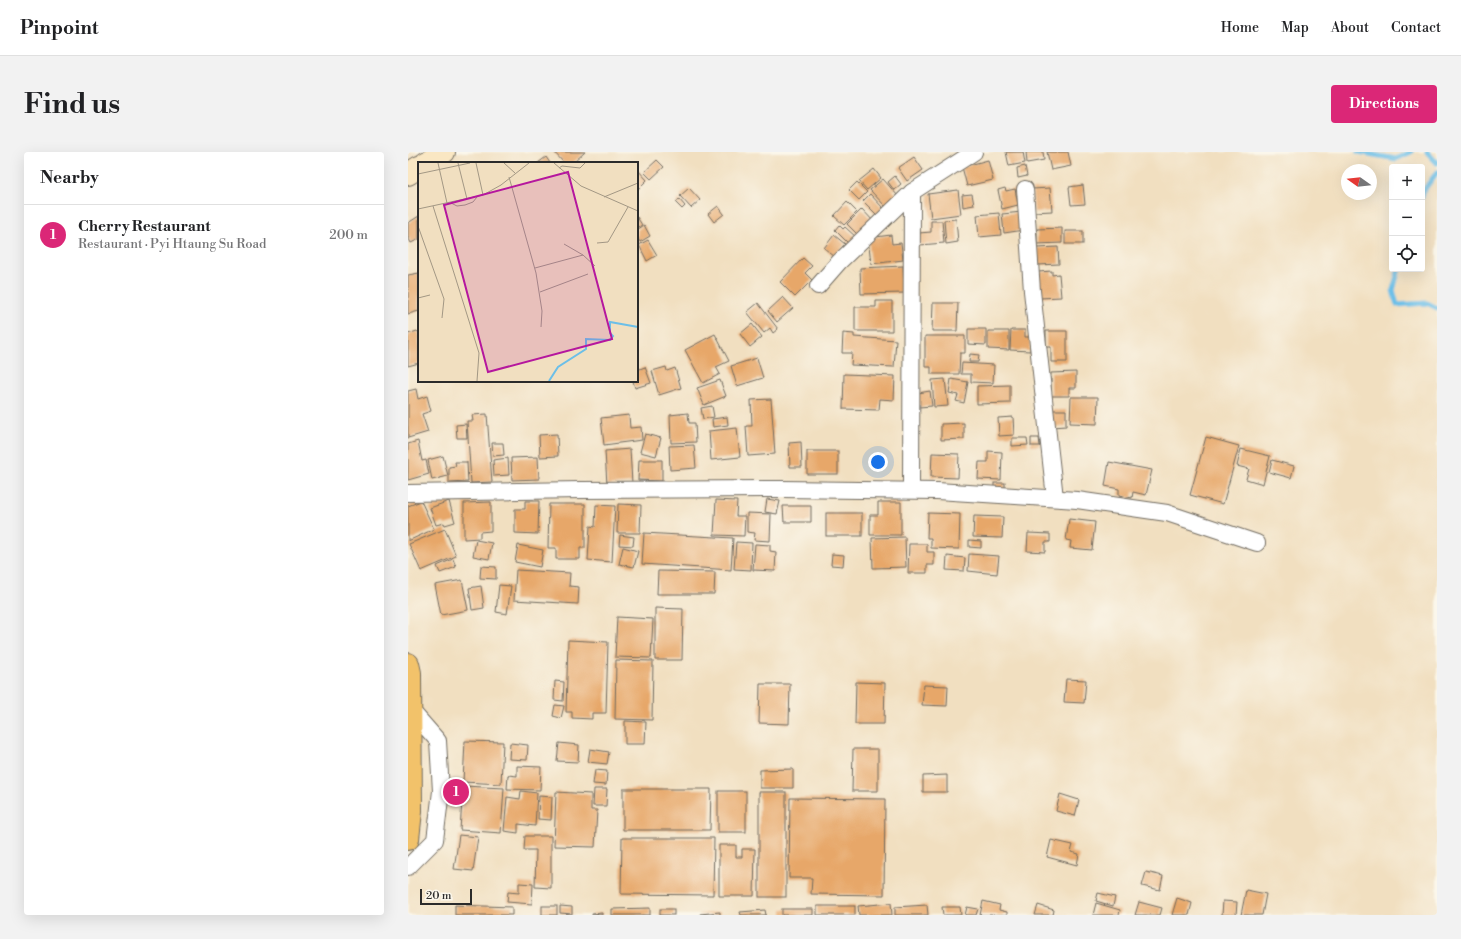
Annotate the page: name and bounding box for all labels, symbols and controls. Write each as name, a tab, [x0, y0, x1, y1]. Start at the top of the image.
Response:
text: Pinpoint	[20, 16, 99, 40]
text: Home	[1221, 19, 1259, 37]
text: Map	[1281, 19, 1309, 37]
text: About	[1331, 19, 1369, 37]
text: Contact	[1391, 19, 1441, 37]
button: Directions	[1331, 85, 1437, 123]
text: Find us	[24, 87, 120, 122]
inset map	[418, 162, 638, 382]
north arrow	[1341, 164, 1377, 200]
map controls	[1389, 164, 1425, 272]
button: +	[1389, 164, 1425, 200]
text: Nearby	[40, 167, 99, 189]
button: −	[1389, 200, 1425, 236]
text: Cherry Restaurant	[78, 217, 211, 236]
text: 1	[50, 227, 56, 243]
text: 200 m	[329, 227, 368, 243]
text: Restaurant · Pyi Htaung Su Road	[78, 236, 267, 252]
button: locate	[1389, 236, 1425, 272]
your location	[868, 452, 888, 472]
pin: 1	[443, 777, 469, 807]
scale bar	[420, 887, 472, 906]
text: 20 m	[426, 889, 451, 903]

